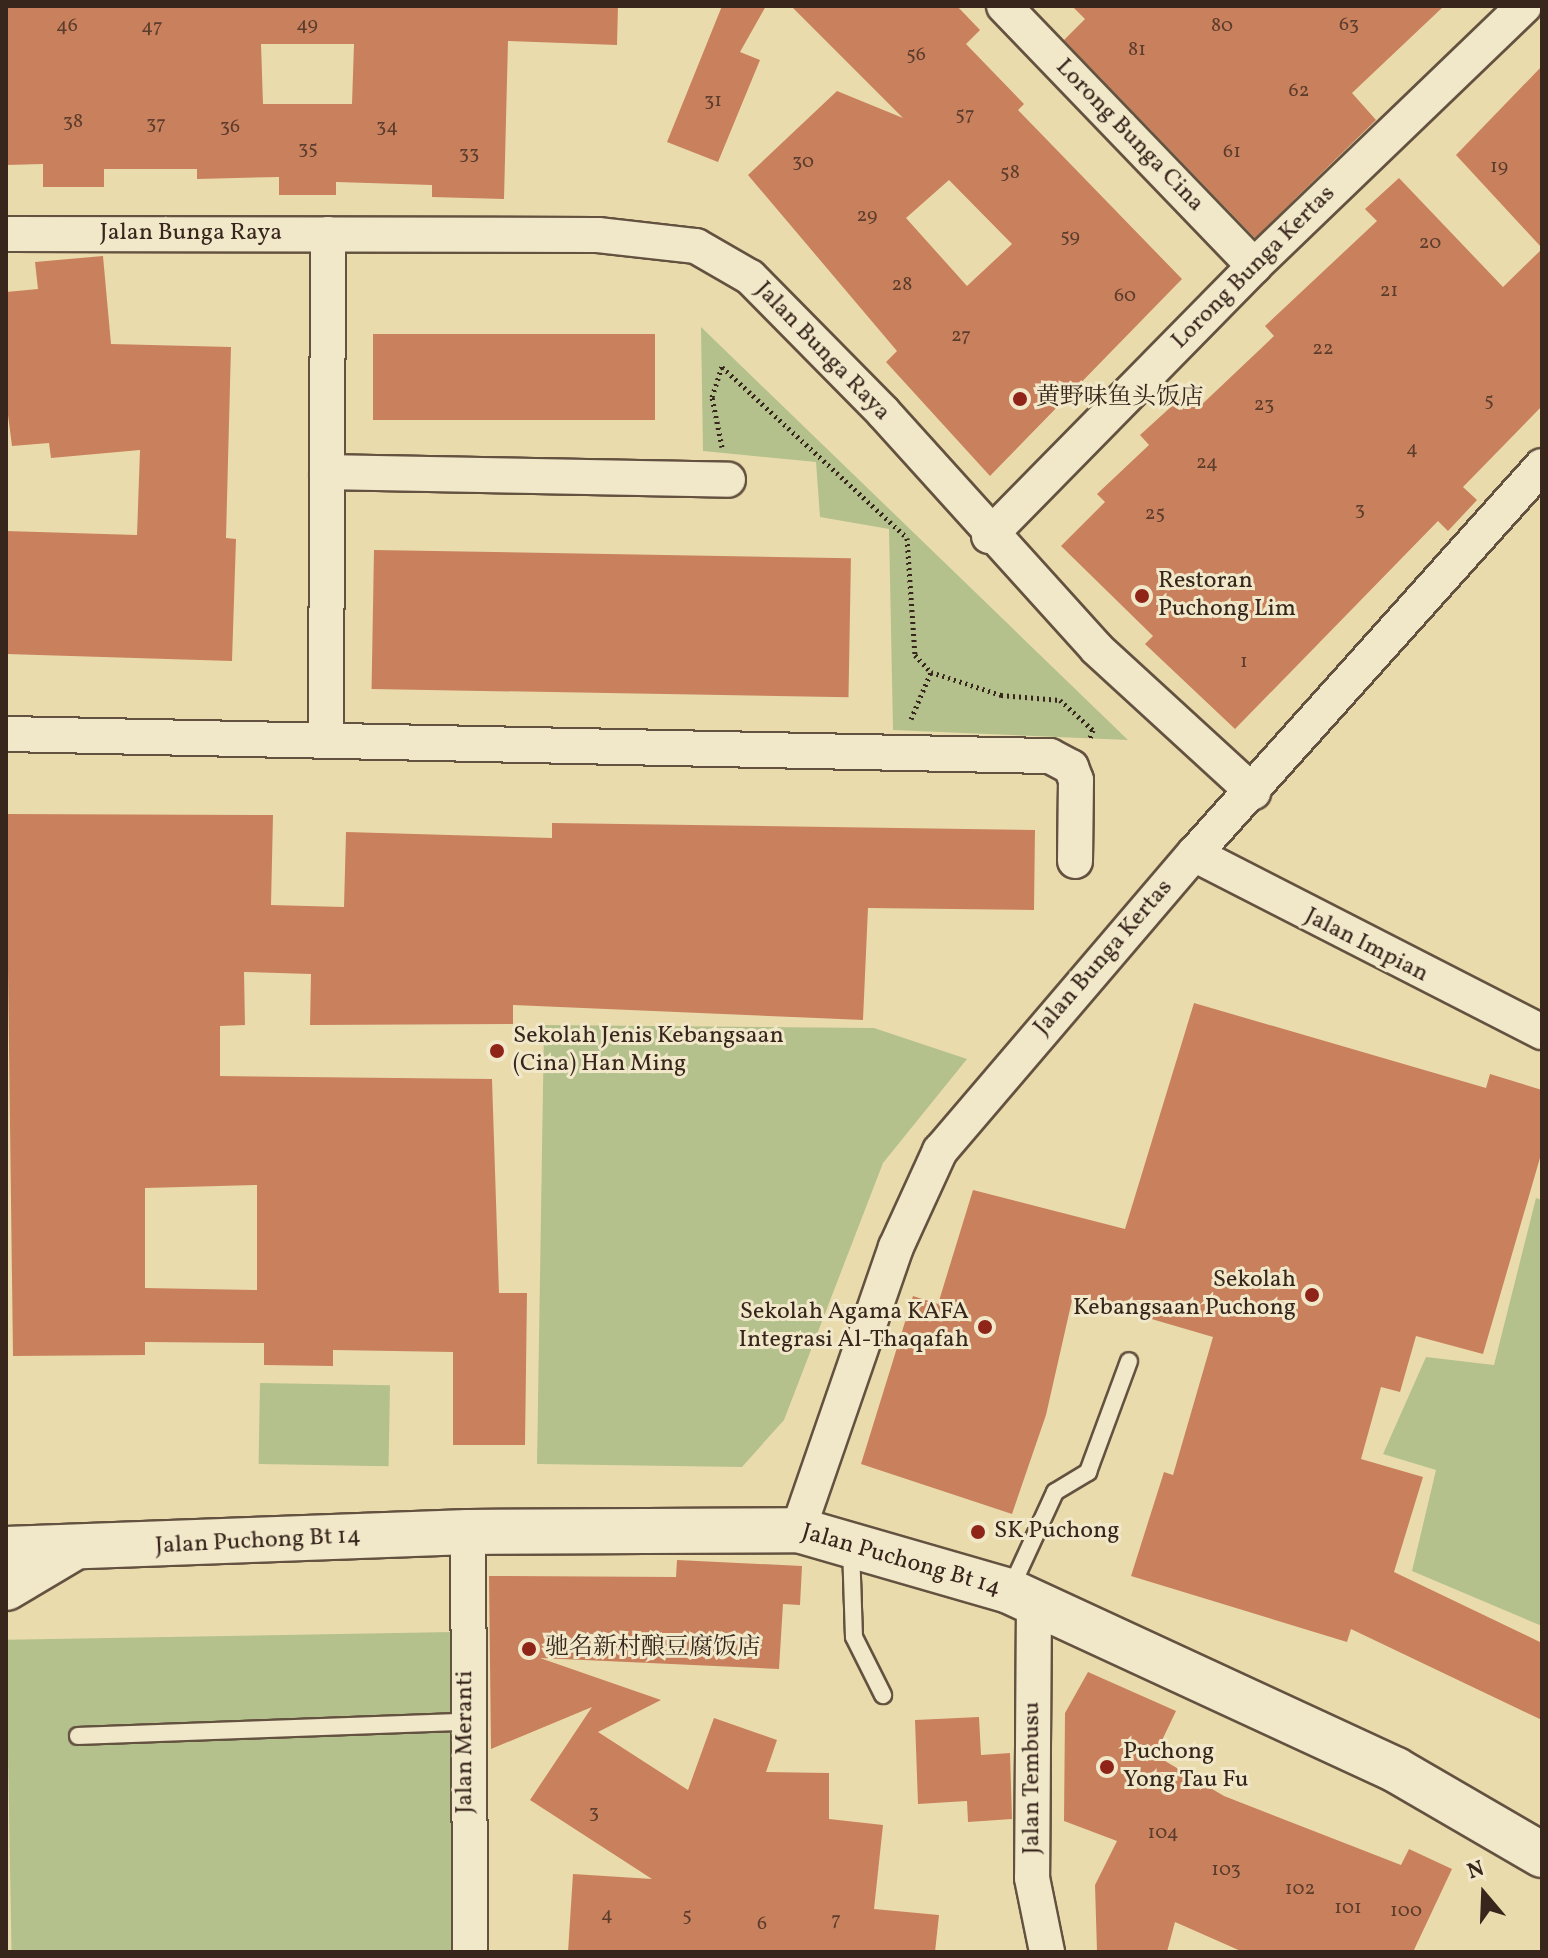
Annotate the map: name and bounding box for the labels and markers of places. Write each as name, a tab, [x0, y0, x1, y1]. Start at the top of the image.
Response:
place label: 黄野味鱼头饭店	[1036, 385, 1204, 413]
marker: 黄野味鱼头饭店	[1011, 390, 1029, 408]
place label: Restoran Puchong Lim	[1158, 568, 1296, 624]
marker: Restoran Puchong Lim	[1133, 587, 1151, 605]
place label: Sekolah Jenis Kebangsaan (Cina) Han Ming	[513, 1023, 784, 1079]
marker: Sekolah Jenis Kebangsaan (Cina) Han Ming	[488, 1042, 506, 1060]
place label: Sekolah Kebangsaan Puchong	[1073, 1267, 1296, 1323]
marker: Sekolah Kebangsaan Puchong	[1303, 1286, 1321, 1304]
place label: Sekolah Agama KAFA Integrasi Al-Thaqafah	[739, 1299, 969, 1355]
marker: Sekolah Agama KAFA Integrasi Al-Thaqafah	[976, 1318, 994, 1336]
place label: SK Puchong	[994, 1518, 1120, 1546]
marker: SK Puchong	[969, 1523, 987, 1541]
place label: 驰名新村酿豆腐饭店	[545, 1635, 761, 1663]
marker: 驰名新村酿豆腐饭店	[520, 1640, 538, 1658]
place label: Puchong Yong Tau Fu	[1123, 1739, 1249, 1795]
marker: Puchong Yong Tau Fu	[1098, 1758, 1116, 1776]

